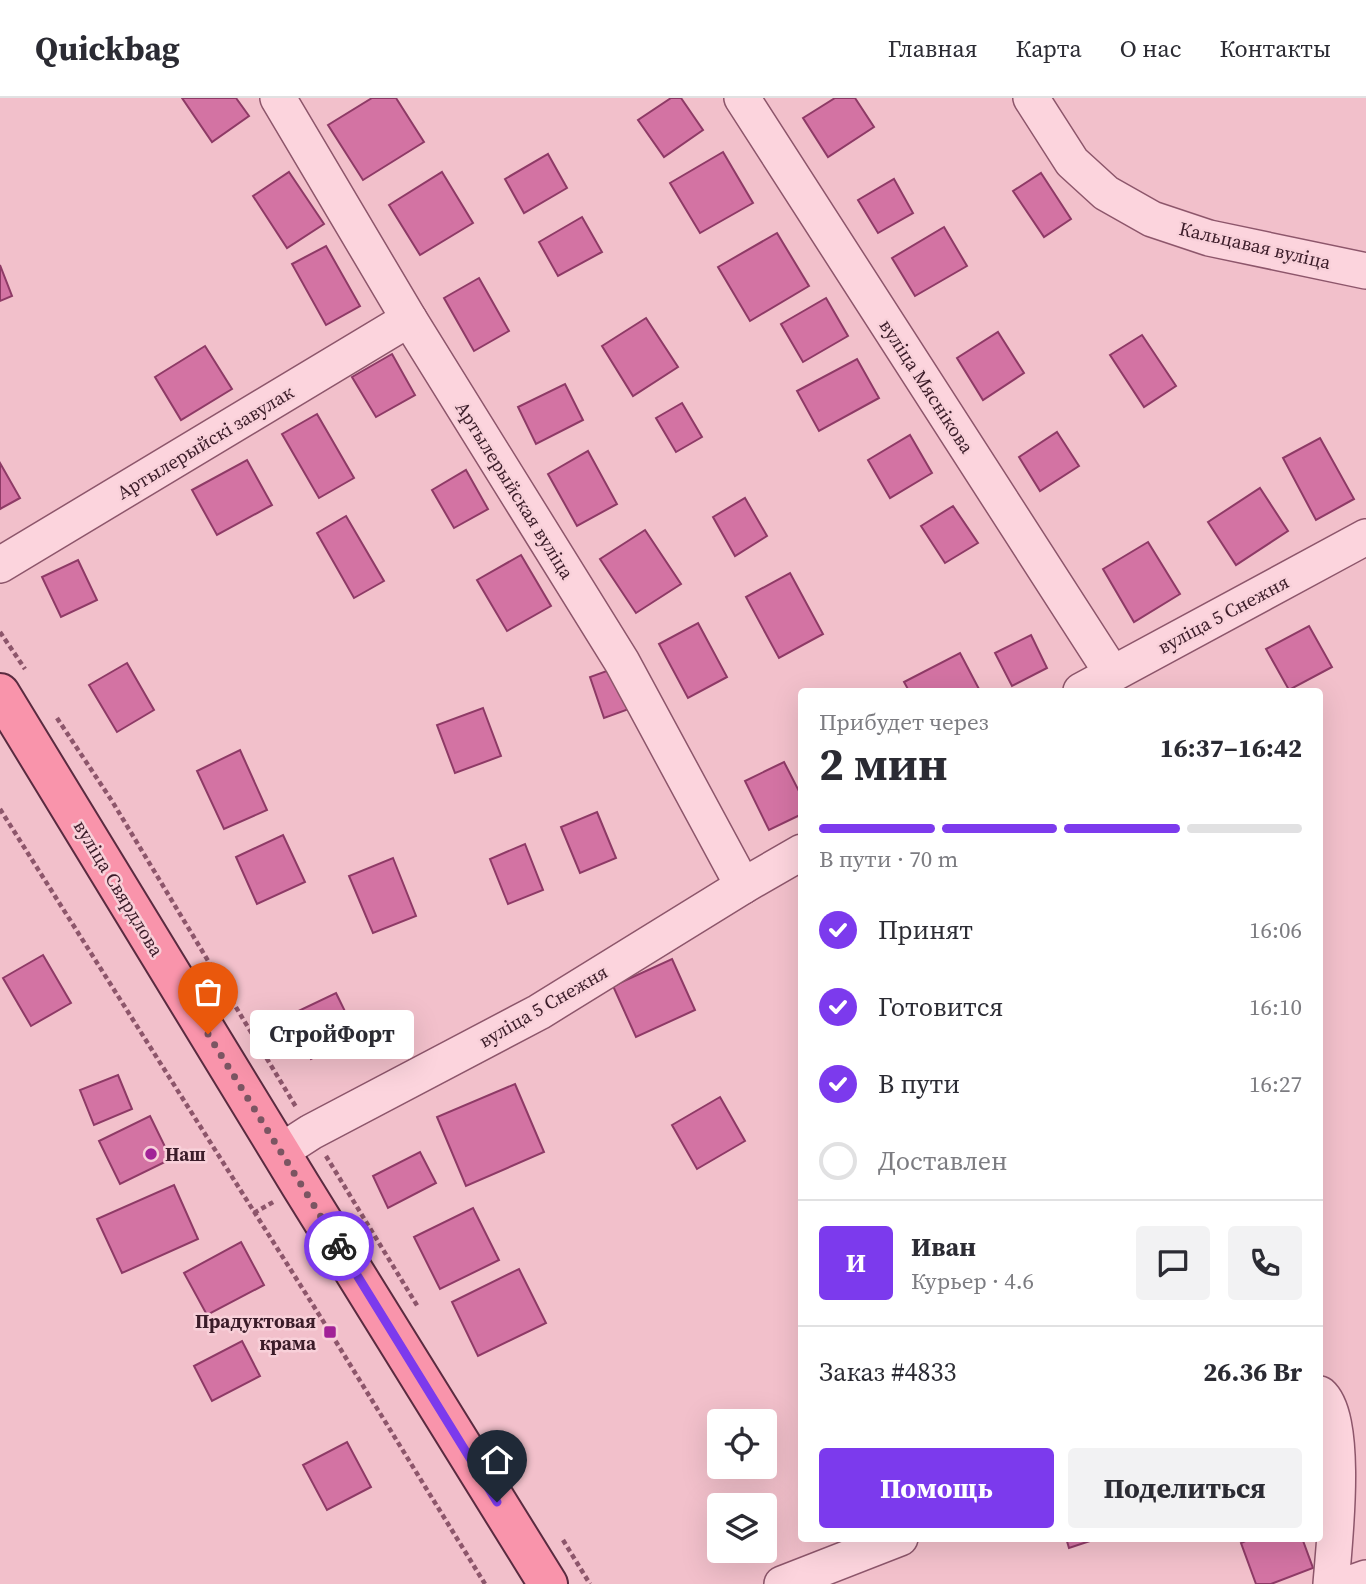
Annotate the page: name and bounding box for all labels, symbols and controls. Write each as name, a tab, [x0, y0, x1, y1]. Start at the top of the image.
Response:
text: Quickbag	[35, 26, 180, 71]
text: Главная	[888, 32, 977, 65]
text: Карта	[1015, 32, 1082, 65]
text: О нас	[1120, 32, 1181, 65]
text: Контакты	[1219, 32, 1331, 65]
street label: Кальцавая вуліца	[1177, 215, 1334, 275]
street label: вуліца Мяснікова	[874, 314, 980, 458]
street label: Артылерыйскі завулак	[112, 379, 299, 505]
street label: Артылерыйская вуліца	[450, 396, 581, 584]
street label: вуліца 5 Снежня	[1153, 568, 1293, 660]
text: Прибудет через	[819, 706, 989, 738]
text: 16:37–16:42	[1160, 730, 1302, 766]
text: 2 мин	[819, 732, 948, 795]
street label: вуліца Свярдлова	[68, 815, 170, 961]
text: В пути · 70 m	[819, 843, 958, 875]
icon: check	[819, 911, 857, 949]
text: Принят	[878, 912, 973, 948]
text: 16:06	[1249, 914, 1302, 946]
street label: вуліца 5 Снежня	[474, 958, 612, 1054]
pin	[178, 962, 238, 1034]
icon: bag	[189, 973, 227, 1011]
icon: check	[819, 988, 857, 1026]
text: Готовится	[878, 989, 1003, 1025]
text: 16:10	[1249, 991, 1302, 1023]
callout: СтройФорт	[250, 1010, 414, 1058]
text: СтройФорт	[269, 1018, 395, 1050]
icon: check	[819, 1065, 857, 1103]
text: В пути	[878, 1066, 960, 1102]
text: 16:27	[1249, 1068, 1302, 1100]
place label: Наш	[165, 1141, 206, 1167]
text: Доставлен	[878, 1143, 1007, 1179]
marker: Наш	[143, 1146, 159, 1162]
courier	[304, 1211, 374, 1281]
button: chat	[1136, 1226, 1210, 1300]
button: phone	[1228, 1226, 1302, 1300]
icon: bike	[320, 1227, 358, 1265]
text: Иван	[911, 1229, 976, 1265]
text: И	[846, 1245, 866, 1281]
text: Курьер · 4.6	[911, 1265, 1034, 1297]
place label: Прадуктовая крама	[195, 1308, 317, 1356]
marker: Прадуктовая крама	[322, 1324, 338, 1340]
text: Заказ #4833	[819, 1354, 957, 1390]
text: 26.36 Br	[1203, 1354, 1302, 1390]
map controls	[707, 1409, 777, 1563]
button: locate	[707, 1409, 777, 1479]
pin	[467, 1430, 527, 1502]
icon: home	[478, 1441, 516, 1479]
button: Помощь	[819, 1448, 1054, 1528]
button: Поделиться	[1068, 1448, 1302, 1528]
button: layers	[707, 1493, 777, 1563]

